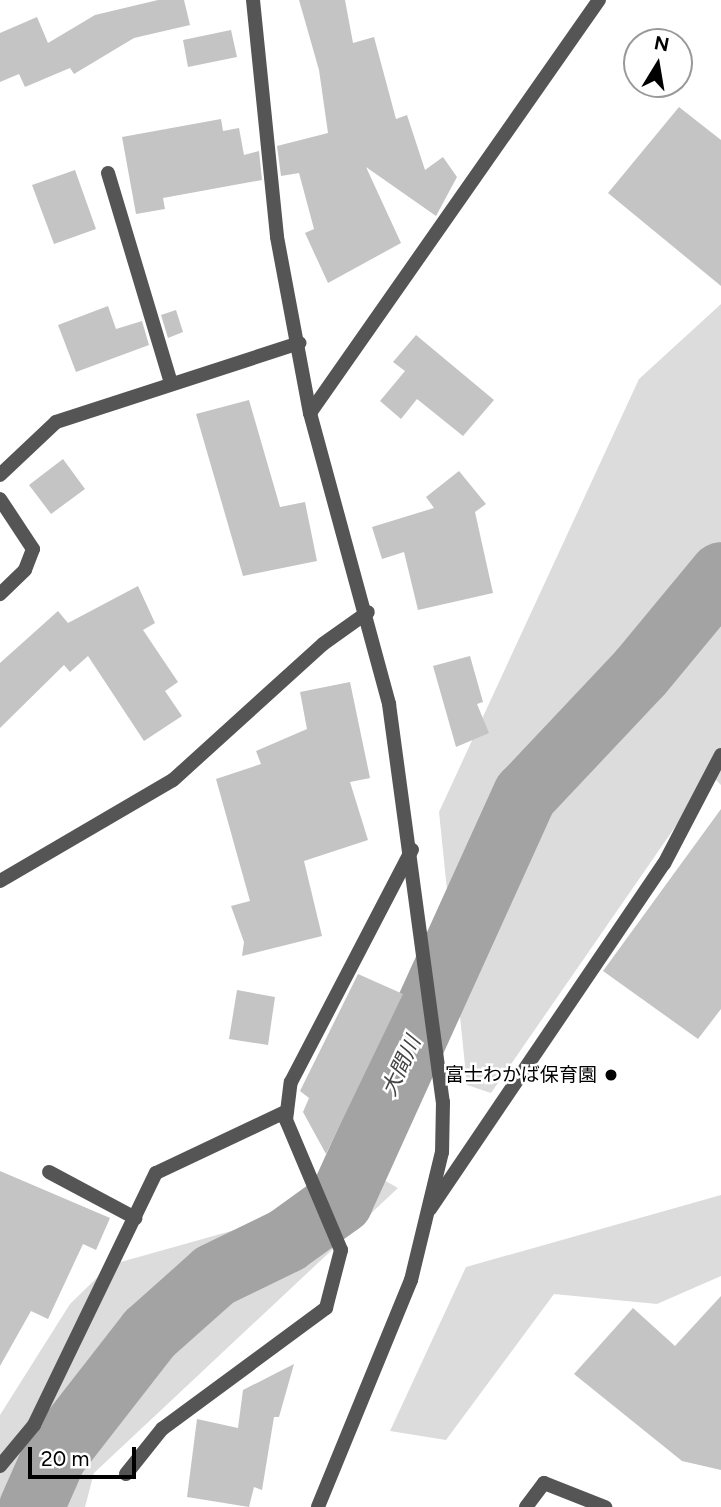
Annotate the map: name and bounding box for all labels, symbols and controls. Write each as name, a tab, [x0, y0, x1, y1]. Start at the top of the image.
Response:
north arrow	[623, 28, 693, 98]
text: N	[652, 31, 671, 57]
water label: 大間川	[376, 1032, 426, 1100]
place label: 富士わかば保育園	[445, 1064, 597, 1086]
marker: 富士わかば保育園	[603, 1067, 619, 1083]
scale bar	[32, 1434, 140, 1478]
text: 20 m	[41, 1446, 89, 1471]

